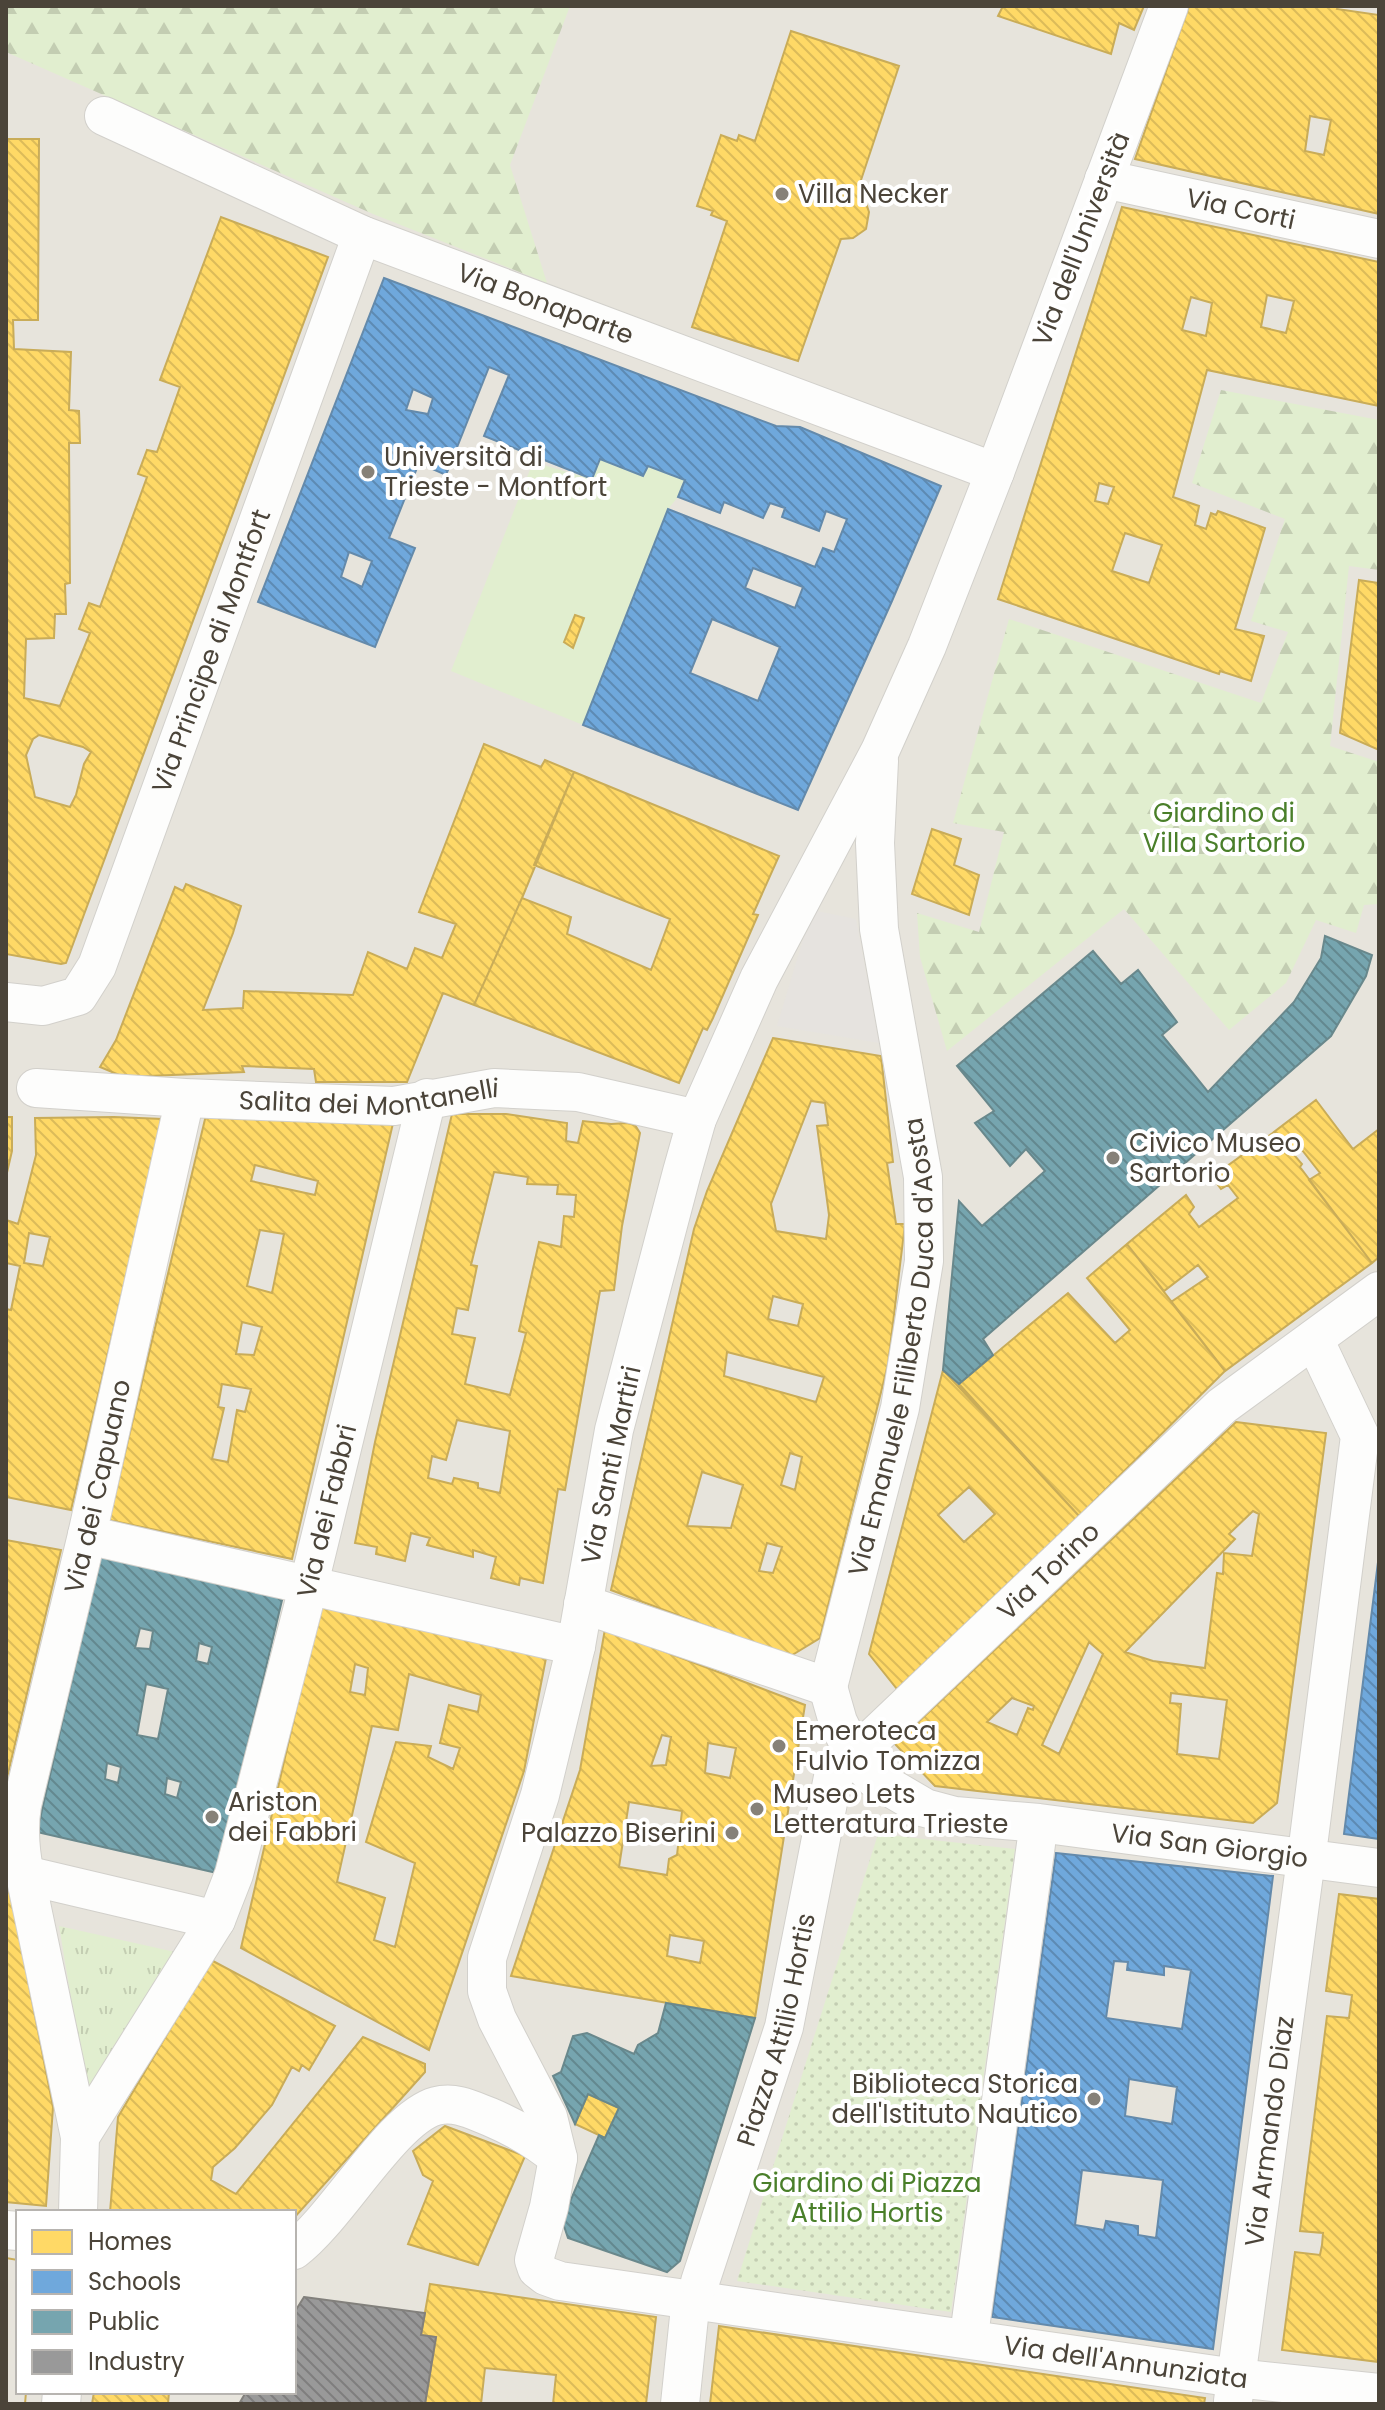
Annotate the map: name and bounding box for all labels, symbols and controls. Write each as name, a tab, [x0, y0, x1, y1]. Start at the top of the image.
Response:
street label: Via dell'Università	[1023, 127, 1139, 351]
place label: Villa Necker	[798, 176, 949, 212]
street label: Via Corti	[1183, 179, 1299, 238]
marker: Villa Necker	[773, 185, 791, 203]
street label: Via Bonaparte	[452, 254, 639, 353]
place label: Università di Trieste - Montfort	[384, 439, 607, 505]
marker: Università di Trieste - Montfort	[359, 463, 377, 481]
street label: Via Principe di Montfort	[143, 504, 279, 798]
park label: Giardino di Villa Sartorio	[1143, 795, 1305, 861]
street label: Salita dei Montanelli	[238, 1070, 499, 1125]
street label: Via Emanuele Filiberto Duca d'Aosta	[839, 1115, 943, 1580]
place label: Civico Museo Sartorio	[1129, 1125, 1301, 1191]
marker: Civico Museo Sartorio	[1104, 1149, 1122, 1167]
street label: Via Santi Martiri	[572, 1362, 650, 1568]
street label: Via dei Capuano	[56, 1376, 139, 1597]
street label: Via dei Fabbri	[288, 1421, 365, 1602]
street label: Via Torino	[989, 1514, 1107, 1628]
place label: Emeroteca Fulvio Tomizza	[795, 1713, 981, 1779]
marker: Emeroteca Fulvio Tomizza	[770, 1737, 788, 1755]
place label: Museo Lets Letteratura Trieste	[773, 1776, 1008, 1842]
place label: Ariston dei Fabbri	[228, 1784, 357, 1850]
marker: Museo Lets Letteratura Trieste	[748, 1800, 766, 1818]
marker: Ariston dei Fabbri	[203, 1808, 221, 1826]
place label: Palazzo Biserini	[521, 1815, 716, 1851]
street label: Via San Giorgio	[1109, 1815, 1310, 1876]
marker: Palazzo Biserini	[723, 1824, 741, 1842]
street label: Piazza Attilio Hortis	[728, 1910, 824, 2151]
street label: Via Armando Diaz	[1236, 2014, 1303, 2249]
place label: Biblioteca Storica dell'Istituto Nautico	[832, 2066, 1078, 2132]
marker: Biblioteca Storica dell'Istituto Nautico	[1085, 2090, 1103, 2108]
park label: Giardino di Piazza Attilio Hortis	[752, 2165, 982, 2231]
legend	[16, 2210, 296, 2394]
text: Homes	[88, 2225, 172, 2258]
text: Schools	[88, 2265, 181, 2298]
text: Public	[88, 2305, 160, 2338]
street label: Via dell'Annunziata	[1001, 2327, 1249, 2397]
text: Industry	[88, 2345, 185, 2378]

